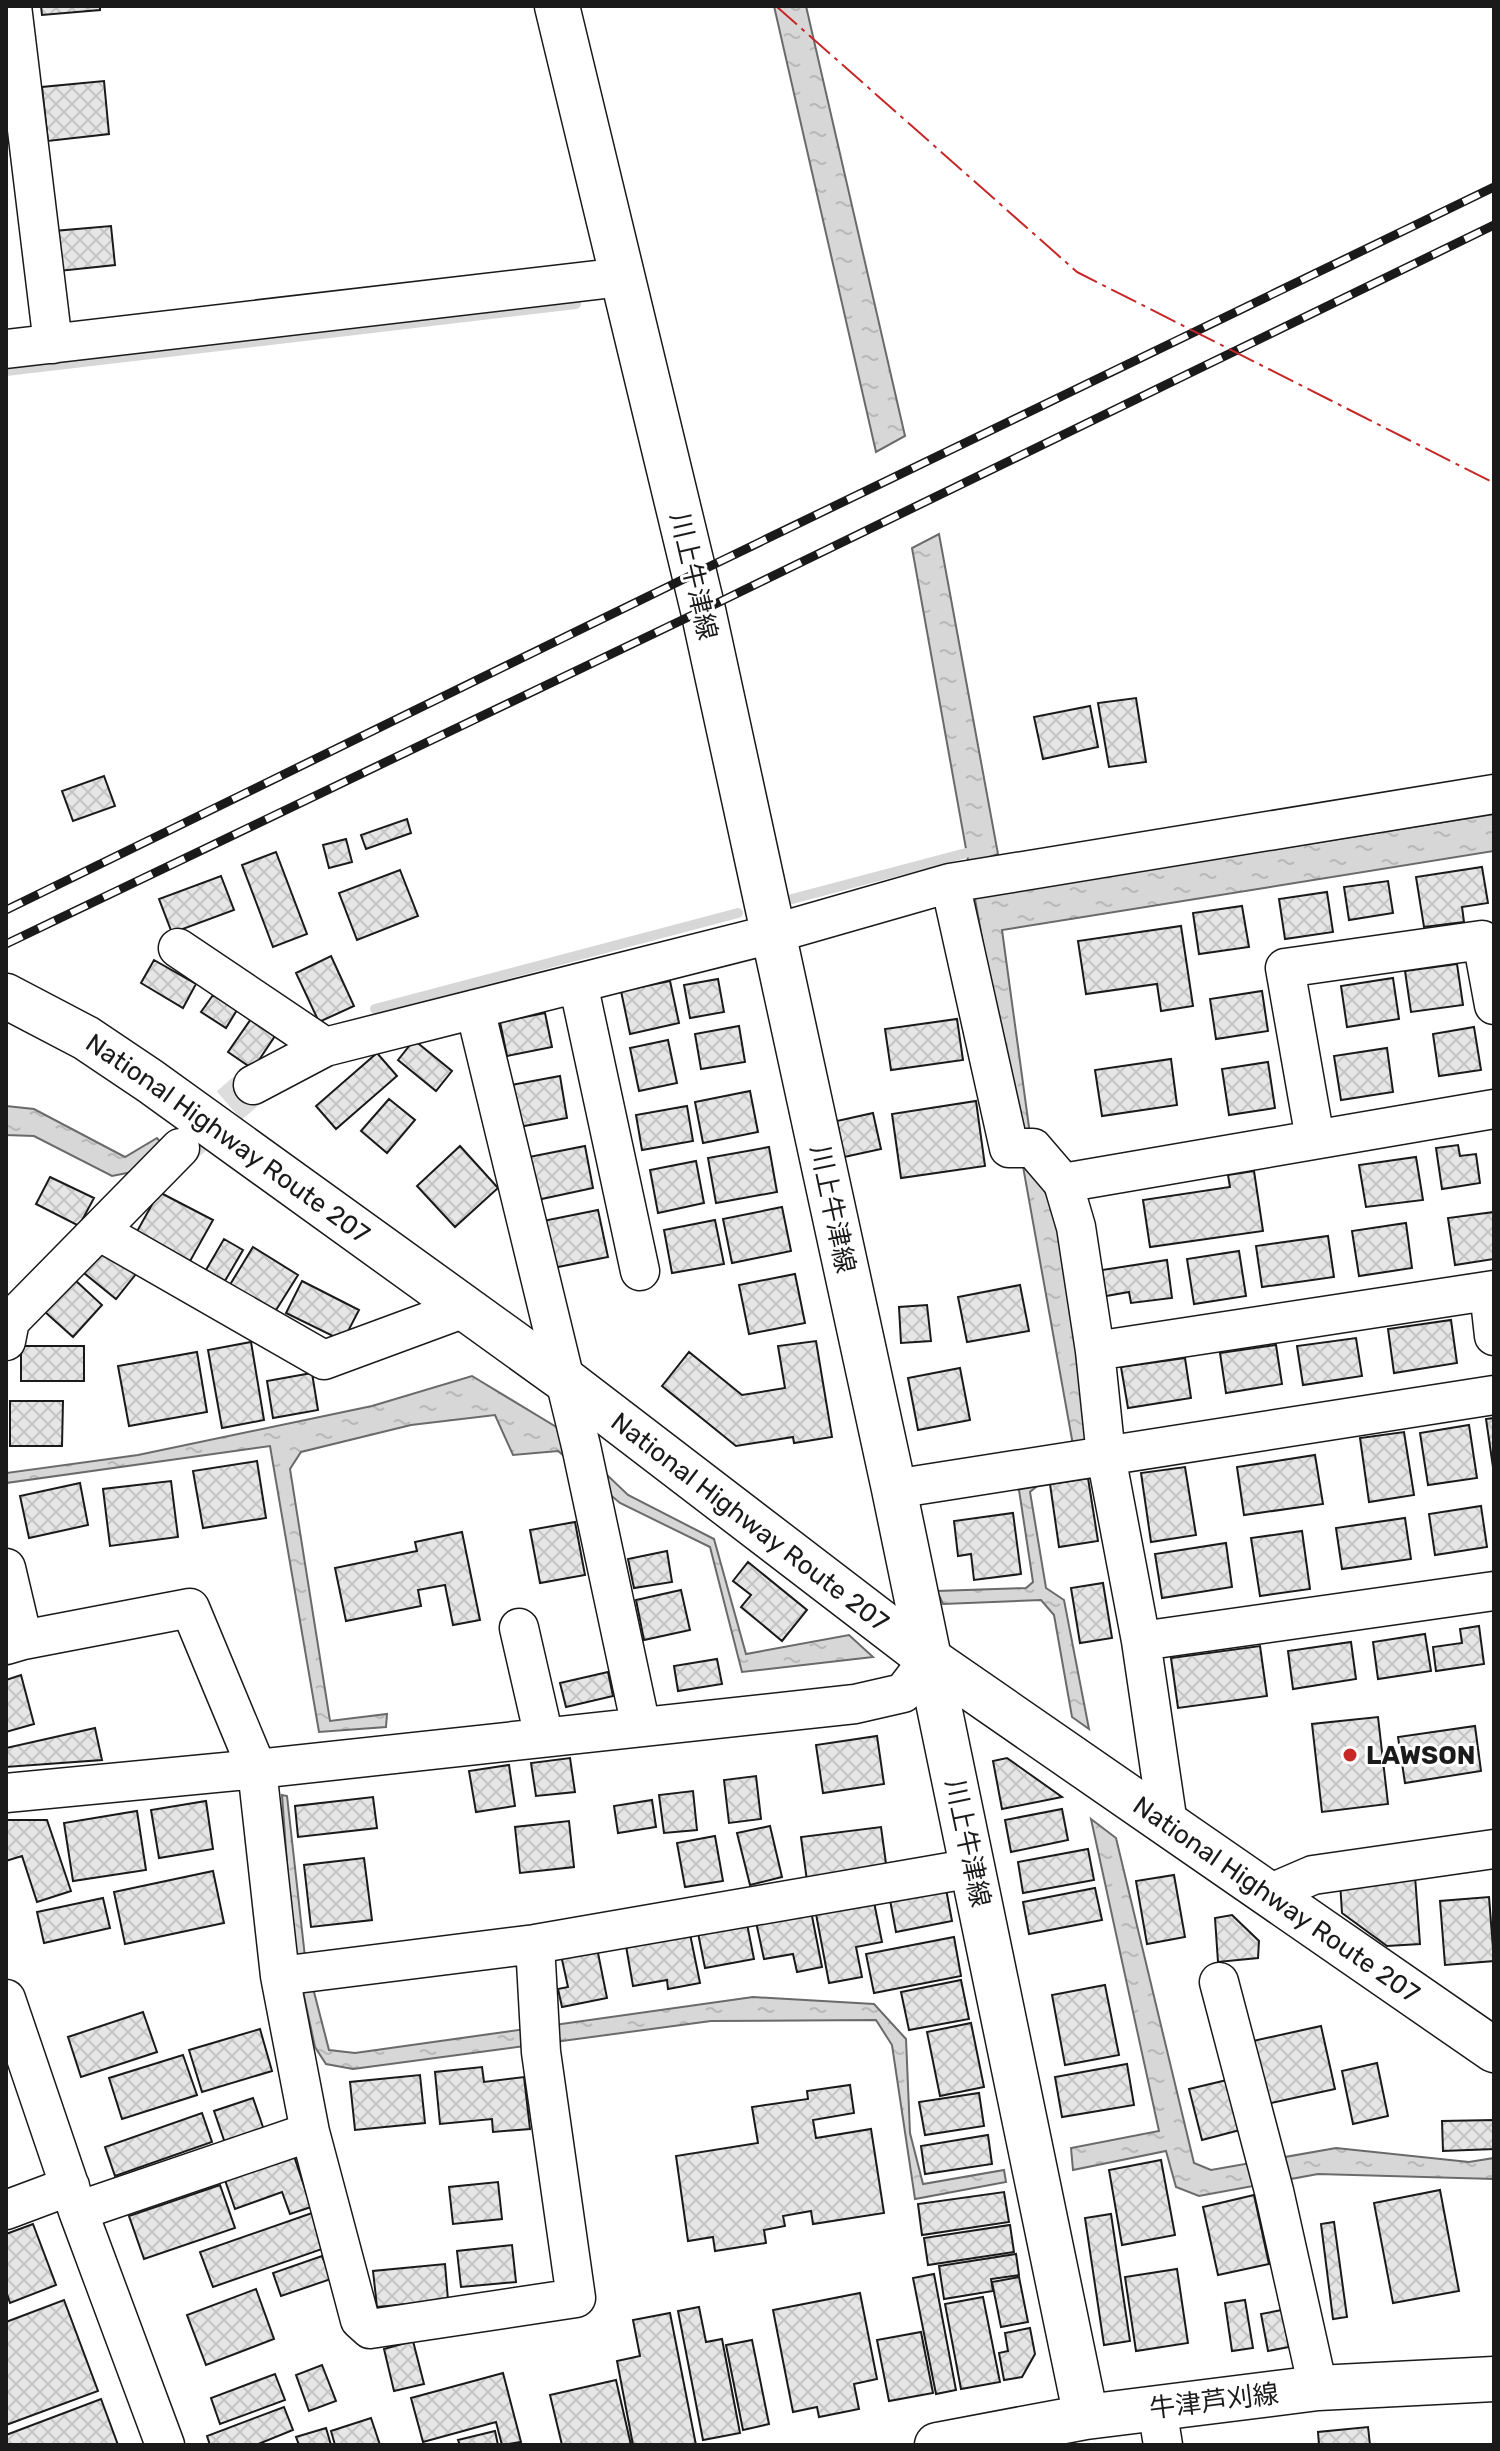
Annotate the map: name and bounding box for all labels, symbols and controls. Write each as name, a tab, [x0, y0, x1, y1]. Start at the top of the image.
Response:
street label: 川上牛津線	[664, 509, 723, 643]
street label: National Highway Route 207	[80, 1027, 375, 1250]
street label: 川上牛津線	[804, 1142, 861, 1276]
street label: National Highway Route 207	[605, 1406, 894, 1638]
place label: LAWSON	[1366, 1740, 1475, 1771]
marker: LAWSON	[1341, 1746, 1359, 1764]
street label: 川上牛津線	[939, 1776, 996, 1910]
street label: National Highway Route 207	[1127, 1790, 1425, 2010]
street label: 牛津芦刈線	[1148, 2378, 1280, 2425]

